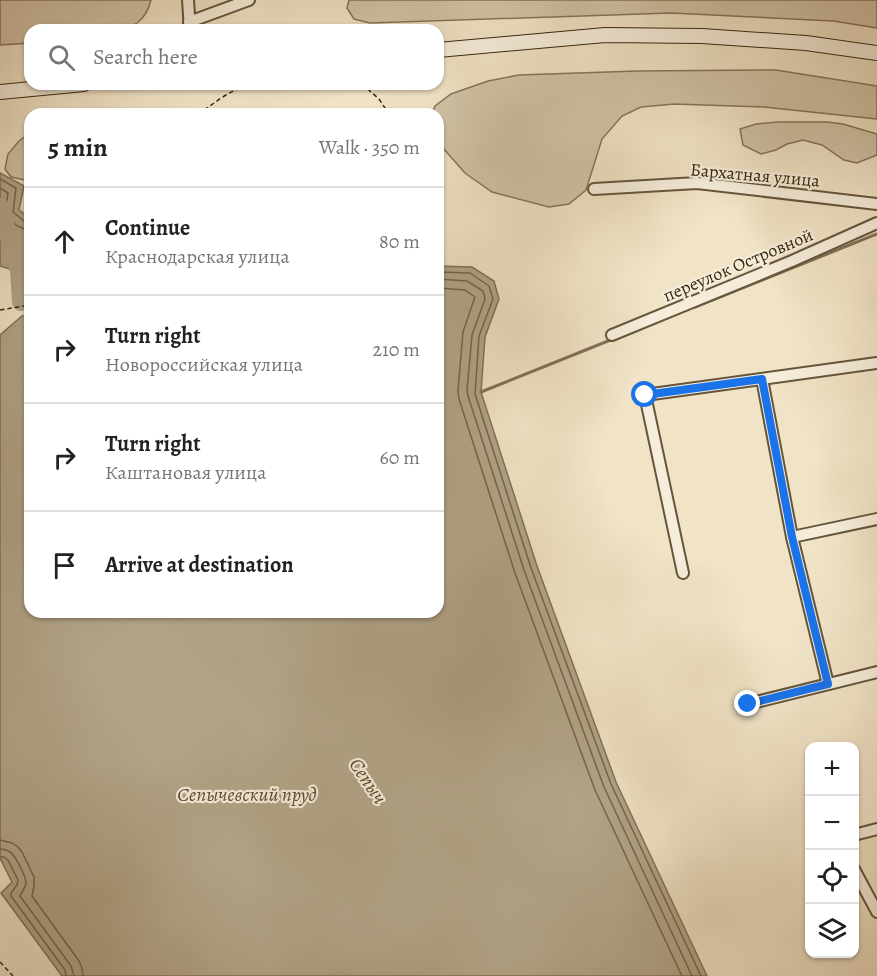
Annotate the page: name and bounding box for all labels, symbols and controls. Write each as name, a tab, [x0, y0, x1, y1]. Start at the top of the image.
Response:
search box	[24, 24, 444, 90]
icon: search	[45, 41, 78, 74]
text: Search here	[93, 42, 198, 72]
text: 5 min	[48, 130, 108, 165]
text: Walk · 350 m	[319, 134, 420, 161]
street label: Бархатная улица	[689, 157, 821, 193]
text: Continue	[105, 213, 190, 243]
street label: переулок Островной	[659, 223, 817, 307]
icon: ahead	[48, 225, 81, 258]
text: 80 m	[379, 228, 420, 255]
text: Краснодарская улица	[105, 243, 290, 270]
text: Turn right	[105, 321, 201, 351]
icon: right	[48, 333, 81, 366]
text: 210 m	[372, 336, 420, 363]
text: Новороссийская улица	[105, 351, 303, 378]
route start	[631, 381, 657, 407]
text: Turn right	[105, 429, 201, 459]
icon: right	[48, 441, 81, 474]
text: 60 m	[380, 444, 420, 471]
text: Каштановая улица	[105, 459, 266, 486]
icon: arrive	[48, 549, 81, 582]
text: Arrive at destination	[105, 550, 294, 580]
route end	[734, 690, 760, 716]
map controls	[805, 742, 859, 958]
button: +	[805, 742, 859, 796]
water label: Сепыч	[343, 753, 393, 809]
water label: Сепычевский пруд	[177, 781, 317, 808]
button: −	[805, 796, 859, 850]
button: locate	[805, 850, 859, 904]
button: layers	[805, 904, 859, 958]

